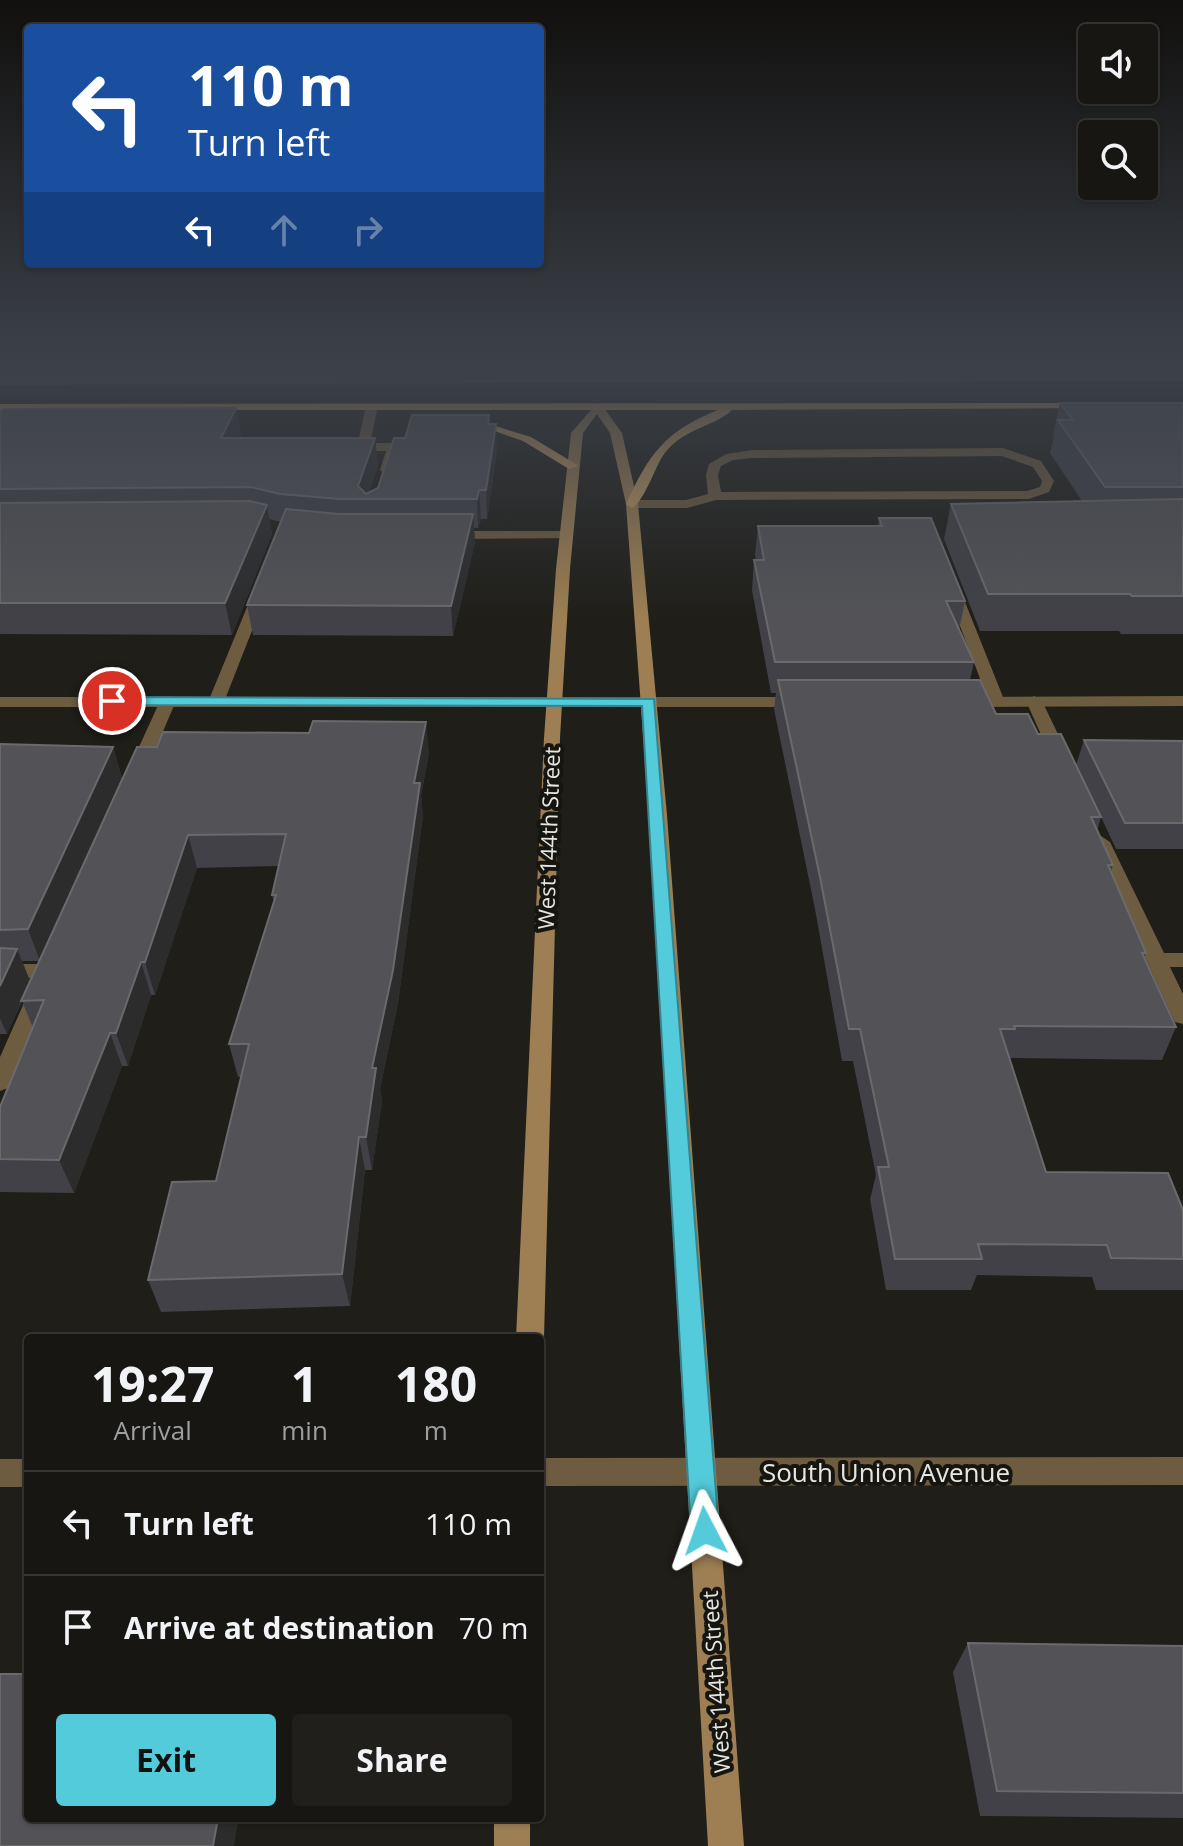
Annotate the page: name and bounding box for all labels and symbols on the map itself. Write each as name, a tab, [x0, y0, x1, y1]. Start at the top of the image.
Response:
pin	[78, 667, 146, 735]
street label: West 144th Street	[530, 746, 566, 930]
street label: South Union Avenue	[762, 1454, 1010, 1490]
position arrow	[663, 1489, 747, 1573]
street label: West 144th Street	[694, 1590, 736, 1774]

